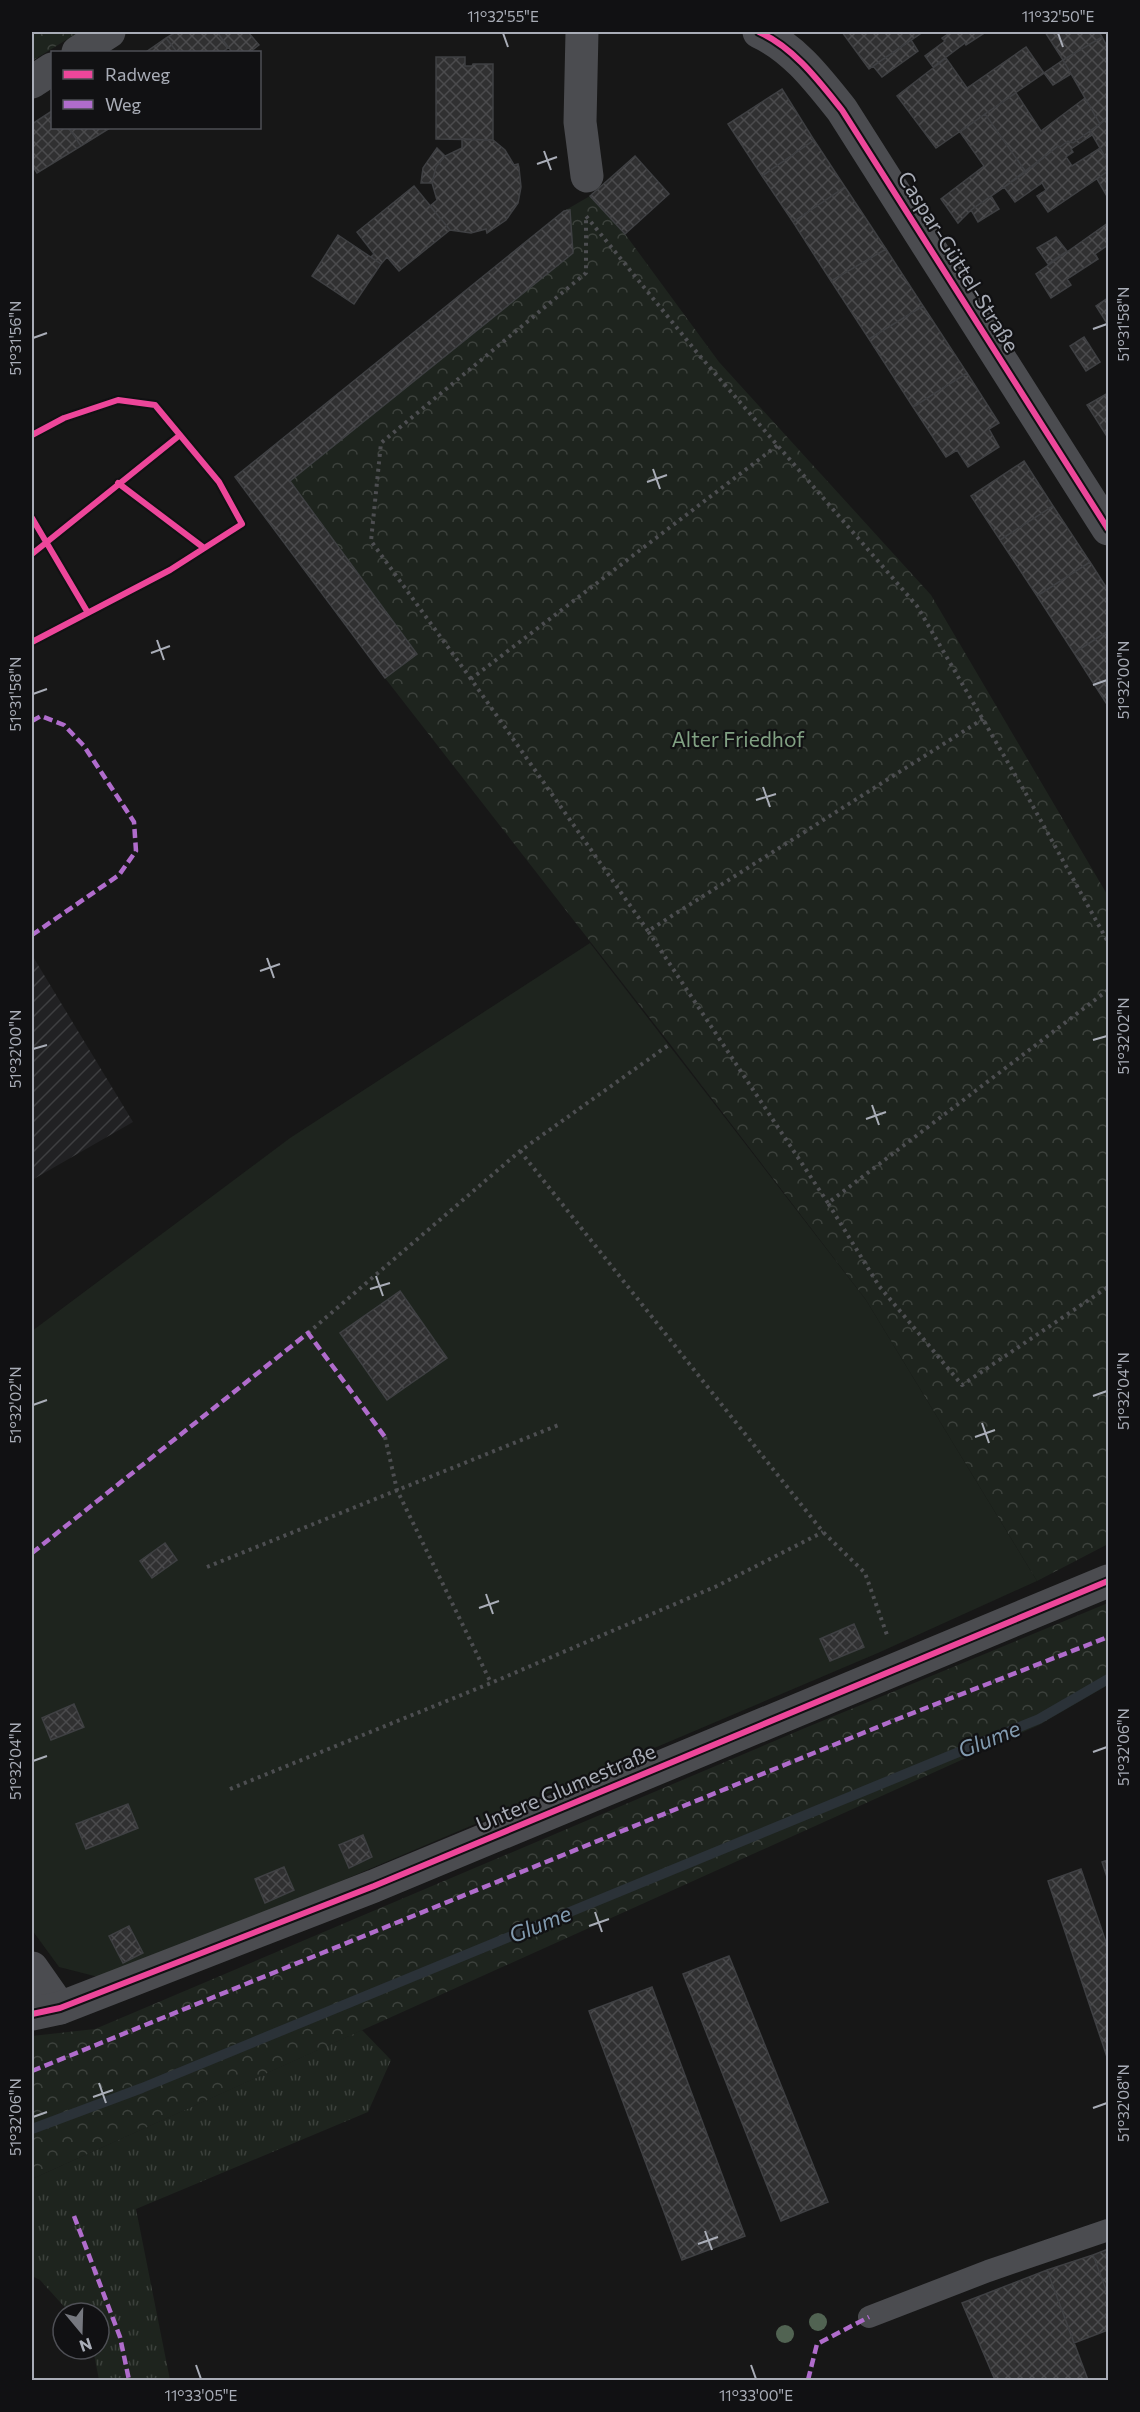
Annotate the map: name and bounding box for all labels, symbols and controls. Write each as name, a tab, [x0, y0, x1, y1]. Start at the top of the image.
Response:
text: 11°32'55"E	[467, 7, 539, 25]
text: 11°32'50"E	[1022, 7, 1094, 25]
legend	[51, 51, 261, 129]
text: Radweg	[105, 63, 170, 85]
text: Weg	[105, 93, 142, 115]
street label: Caspar-Güttel-Straße	[893, 166, 1025, 356]
text: 51°31'58"N	[1114, 287, 1132, 361]
text: 51°31'56"N	[6, 301, 24, 375]
text: 51°32'00"N	[1114, 641, 1132, 719]
text: 51°31'58"N	[6, 657, 24, 731]
park label: Alter Friedhof	[671, 726, 805, 751]
text: 51°32'02"N	[1114, 997, 1132, 1075]
text: 51°32'00"N	[6, 1010, 24, 1088]
text: 51°32'04"N	[1114, 1352, 1132, 1430]
text: 51°32'02"N	[6, 1366, 24, 1444]
text: 51°32'06"N	[1114, 1708, 1132, 1786]
water label: Glume	[954, 1714, 1024, 1763]
text: 51°32'04"N	[6, 1722, 24, 1800]
street label: Untere Glumestraße	[472, 1737, 659, 1836]
water label: Glume	[505, 1899, 575, 1948]
text: 51°32'08"N	[1114, 2064, 1132, 2142]
text: 51°32'06"N	[6, 2078, 24, 2156]
north arrow	[51, 2301, 111, 2361]
text: N	[77, 2335, 95, 2357]
text: 11°33'05"E	[165, 2386, 238, 2404]
text: 11°33'00"E	[719, 2386, 793, 2404]

